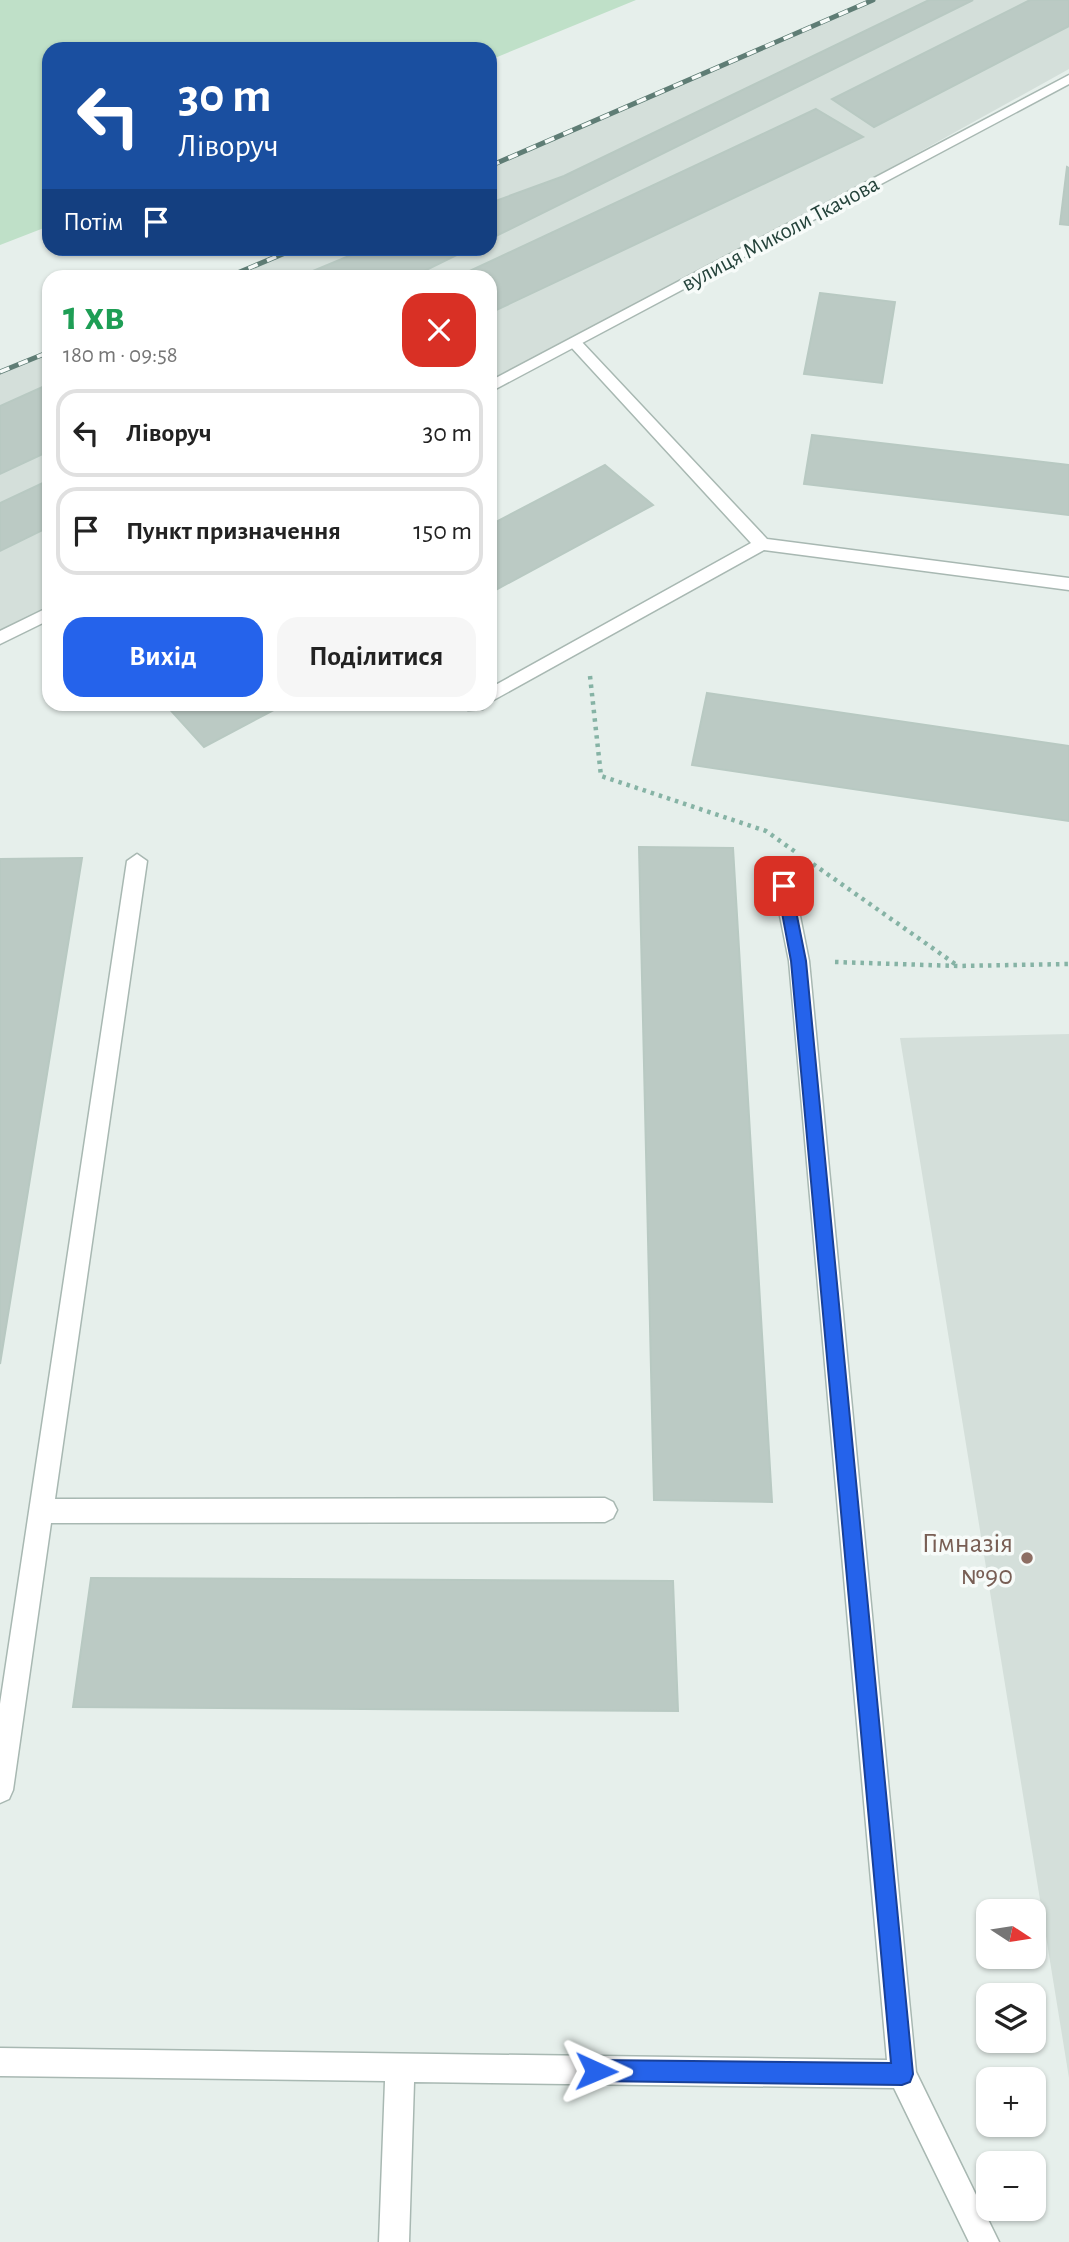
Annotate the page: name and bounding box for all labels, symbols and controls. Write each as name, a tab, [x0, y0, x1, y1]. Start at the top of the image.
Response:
icon: left	[63, 70, 154, 161]
text: 30 m	[178, 72, 272, 121]
text: Ліворуч	[178, 130, 279, 162]
street label: вулиця Миколи Ткачова	[678, 173, 883, 296]
icon: arrive	[137, 203, 175, 241]
text: Потім	[63, 209, 123, 235]
button: close	[402, 293, 476, 367]
text: 1 хв	[63, 295, 125, 337]
text: 180 m · 09:58	[63, 344, 178, 367]
icon: left	[67, 414, 105, 452]
text: Ліворуч	[126, 420, 212, 446]
text: 30 m	[422, 420, 472, 446]
icon: arrive	[67, 512, 105, 550]
text: Пункт призначення	[126, 518, 341, 544]
text: 150 m	[413, 518, 472, 544]
button: Вихід	[63, 617, 263, 697]
button: Поділитися	[277, 617, 476, 697]
pin	[754, 856, 814, 916]
icon: arrive	[765, 867, 803, 905]
place label: Гімназія №90	[922, 1530, 1013, 1590]
marker: Гімназія №90	[1019, 1550, 1035, 1566]
north arrow	[976, 1899, 1046, 1969]
map controls	[976, 1899, 1046, 2221]
button: layers	[976, 1983, 1046, 2053]
position arrow	[559, 2034, 633, 2108]
button: +	[976, 2067, 1046, 2137]
button: −	[976, 2151, 1046, 2221]

